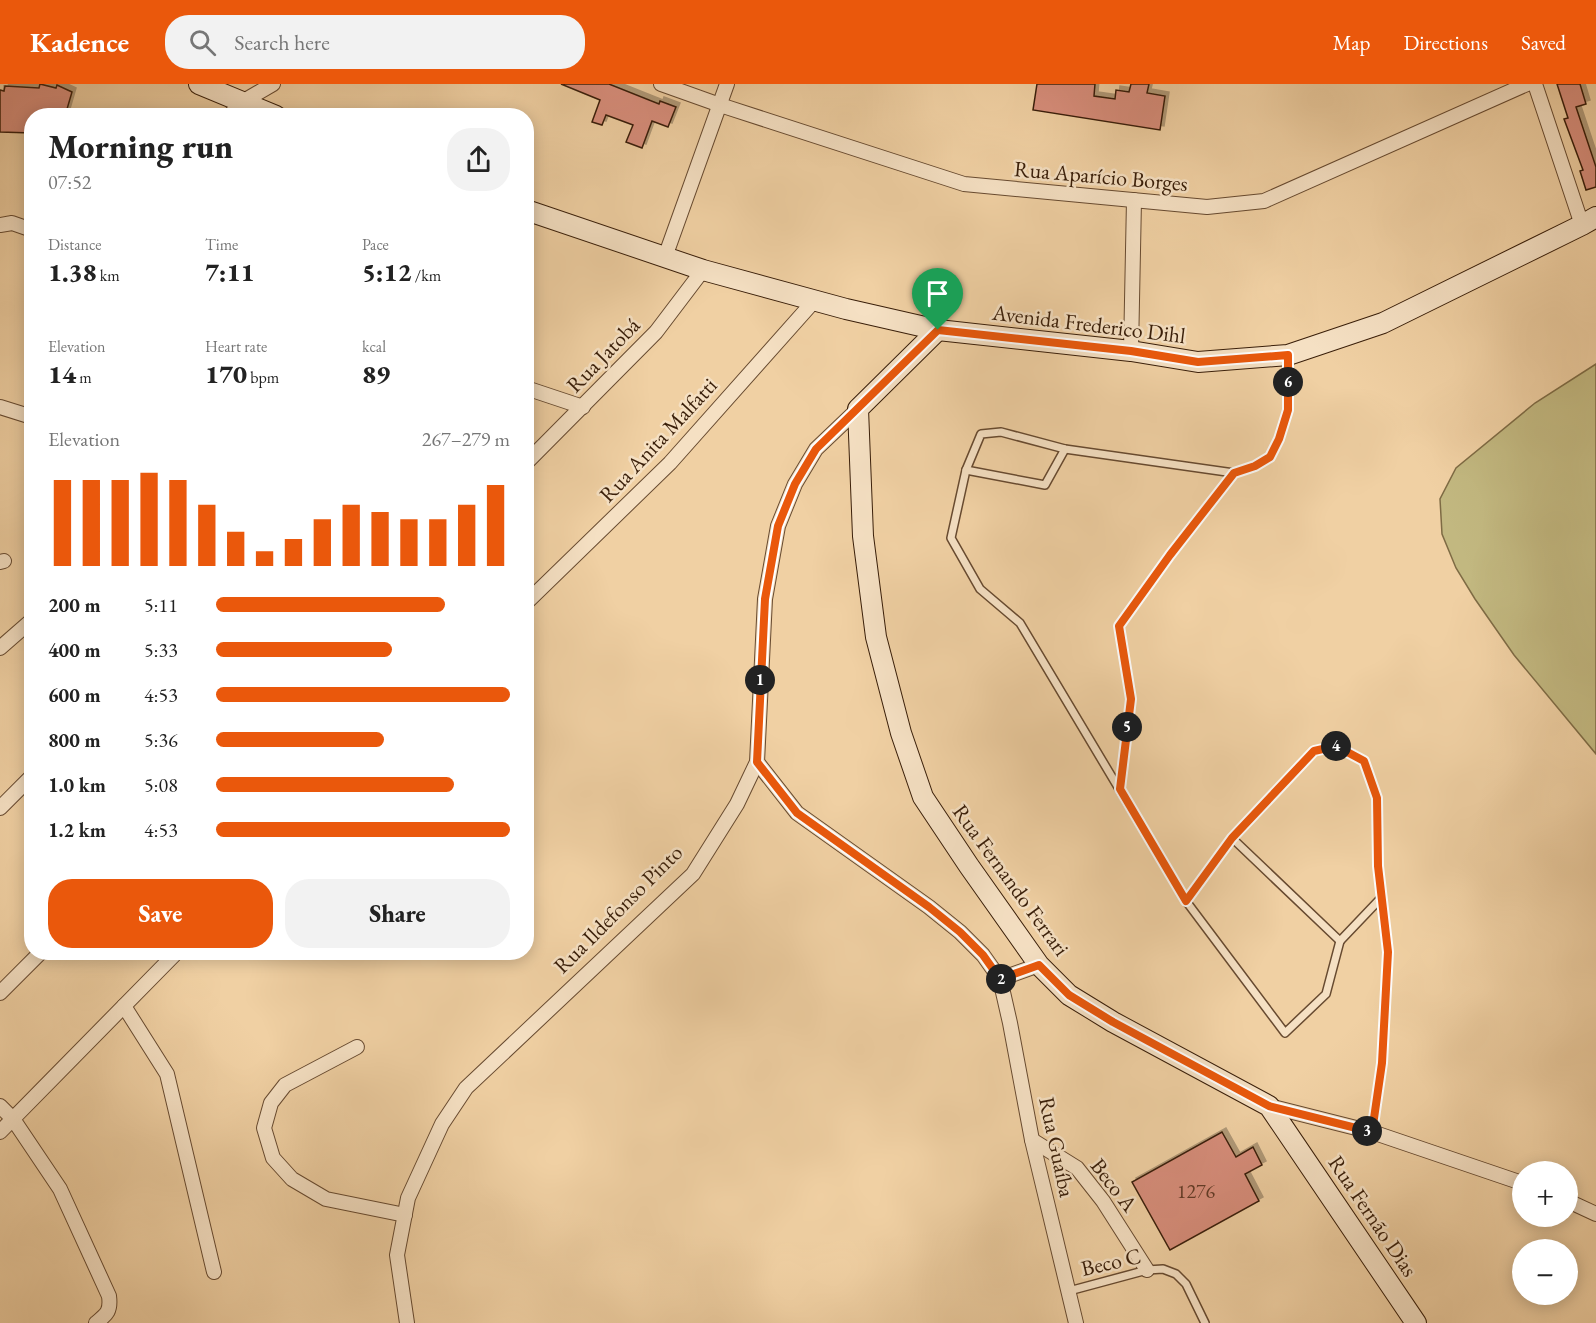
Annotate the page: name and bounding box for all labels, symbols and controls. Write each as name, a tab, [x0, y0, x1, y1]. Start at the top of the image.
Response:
search box	[165, 15, 585, 69]
text: Kadence	[30, 24, 129, 60]
icon: search	[186, 26, 219, 59]
text: Search here	[234, 28, 330, 57]
text: Map	[1333, 29, 1370, 56]
text: Directions	[1403, 29, 1488, 56]
text: Saved	[1521, 29, 1566, 56]
text: Morning run	[48, 125, 233, 168]
button: share	[447, 128, 510, 191]
street label: Rua Aparício Borges	[1013, 154, 1189, 198]
text: 07:52	[48, 169, 91, 195]
text: Distance	[48, 234, 101, 255]
text: Time	[205, 234, 238, 255]
text: Pace	[362, 234, 389, 255]
text: 1.38	[48, 255, 97, 289]
text: 7:11	[205, 255, 255, 289]
text: 5:12	[362, 255, 412, 289]
text: km	[97, 265, 120, 286]
text: /km	[412, 265, 441, 286]
pin	[912, 268, 963, 330]
icon: arrive	[921, 277, 954, 310]
street label: Avenida Frederico Dihl	[990, 298, 1187, 350]
street label: Rua Jatobá	[560, 311, 646, 399]
text: Elevation	[48, 336, 106, 357]
text: Heart rate	[205, 336, 267, 357]
text: kcal	[362, 336, 386, 357]
text: 14	[48, 357, 76, 391]
text: 170	[205, 357, 247, 391]
text: 89	[362, 357, 390, 391]
text: m	[76, 367, 92, 388]
text: bpm	[247, 367, 279, 388]
pin: 6	[1273, 367, 1303, 397]
street label: Rua Anita Malfatti	[593, 371, 723, 509]
text: 6	[1284, 371, 1292, 392]
text: Elevation	[48, 426, 120, 452]
text: 267–279 m	[422, 426, 510, 452]
text: 200 m	[48, 592, 101, 618]
text: 5:11	[144, 592, 178, 618]
text: 400 m	[48, 637, 101, 663]
text: 5:33	[144, 637, 178, 663]
pin: 1	[745, 665, 775, 695]
text: 1	[756, 669, 764, 690]
text: 600 m	[48, 682, 101, 708]
text: 4:53	[144, 682, 178, 708]
pin: 5	[1112, 712, 1142, 742]
text: 5	[1123, 716, 1131, 737]
text: 800 m	[48, 727, 101, 753]
text: 5:36	[144, 727, 178, 753]
pin: 4	[1321, 731, 1351, 761]
text: 4	[1332, 735, 1340, 756]
text: 1.0 km	[48, 772, 106, 798]
text: 5:08	[144, 772, 178, 798]
street label: Rua Fernando Ferrari	[946, 798, 1076, 962]
text: 1.2 km	[48, 817, 106, 843]
text: 4:53	[144, 817, 178, 843]
street label: Rua Ildefonso Pinto	[547, 838, 689, 980]
button: Save	[48, 879, 273, 948]
button: Share	[285, 879, 510, 948]
pin: 2	[986, 964, 1016, 994]
text: 2	[997, 968, 1005, 989]
street label: Rua Guaíba	[1032, 1094, 1082, 1200]
pin: 3	[1352, 1116, 1382, 1146]
text: 3	[1363, 1120, 1371, 1141]
street label: Rua Fernão Dias	[1322, 1150, 1424, 1282]
street label: Beco A	[1084, 1152, 1144, 1218]
map controls	[1512, 1161, 1578, 1305]
button: +	[1512, 1161, 1578, 1227]
house number: 1276	[1177, 1178, 1216, 1204]
button: −	[1512, 1239, 1578, 1305]
street label: Beco C	[1078, 1241, 1144, 1283]

